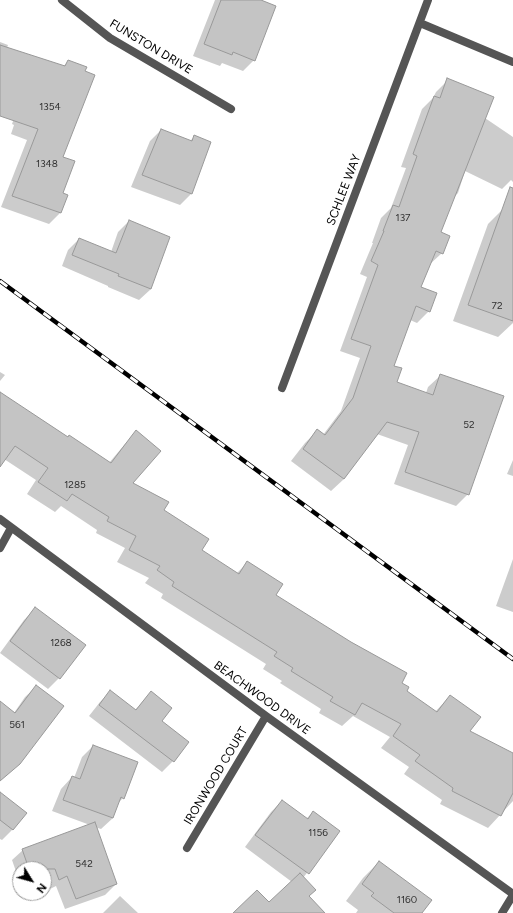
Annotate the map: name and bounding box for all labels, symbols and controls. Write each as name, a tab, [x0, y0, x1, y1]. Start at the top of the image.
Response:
street label: FUNSTON DRIVE	[107, 17, 195, 77]
house number: 1354	[39, 101, 61, 113]
street label: SCHLEE WAY	[324, 152, 364, 228]
house number: 1348	[36, 158, 58, 170]
house number: 137	[396, 212, 410, 224]
house number: 72	[492, 300, 502, 312]
house number: 52	[463, 419, 475, 431]
house number: 1285	[64, 479, 86, 491]
house number: 1268	[50, 637, 72, 649]
street label: BEACHWOOD DRIVE	[211, 658, 313, 738]
house number: 561	[9, 719, 25, 731]
street label: IRONWOOD COURT	[181, 725, 251, 827]
house number: 1156	[308, 827, 328, 839]
house number: 542	[75, 858, 93, 870]
north arrow	[12, 861, 52, 901]
text: N	[33, 881, 49, 895]
house number: 1160	[397, 894, 417, 906]

